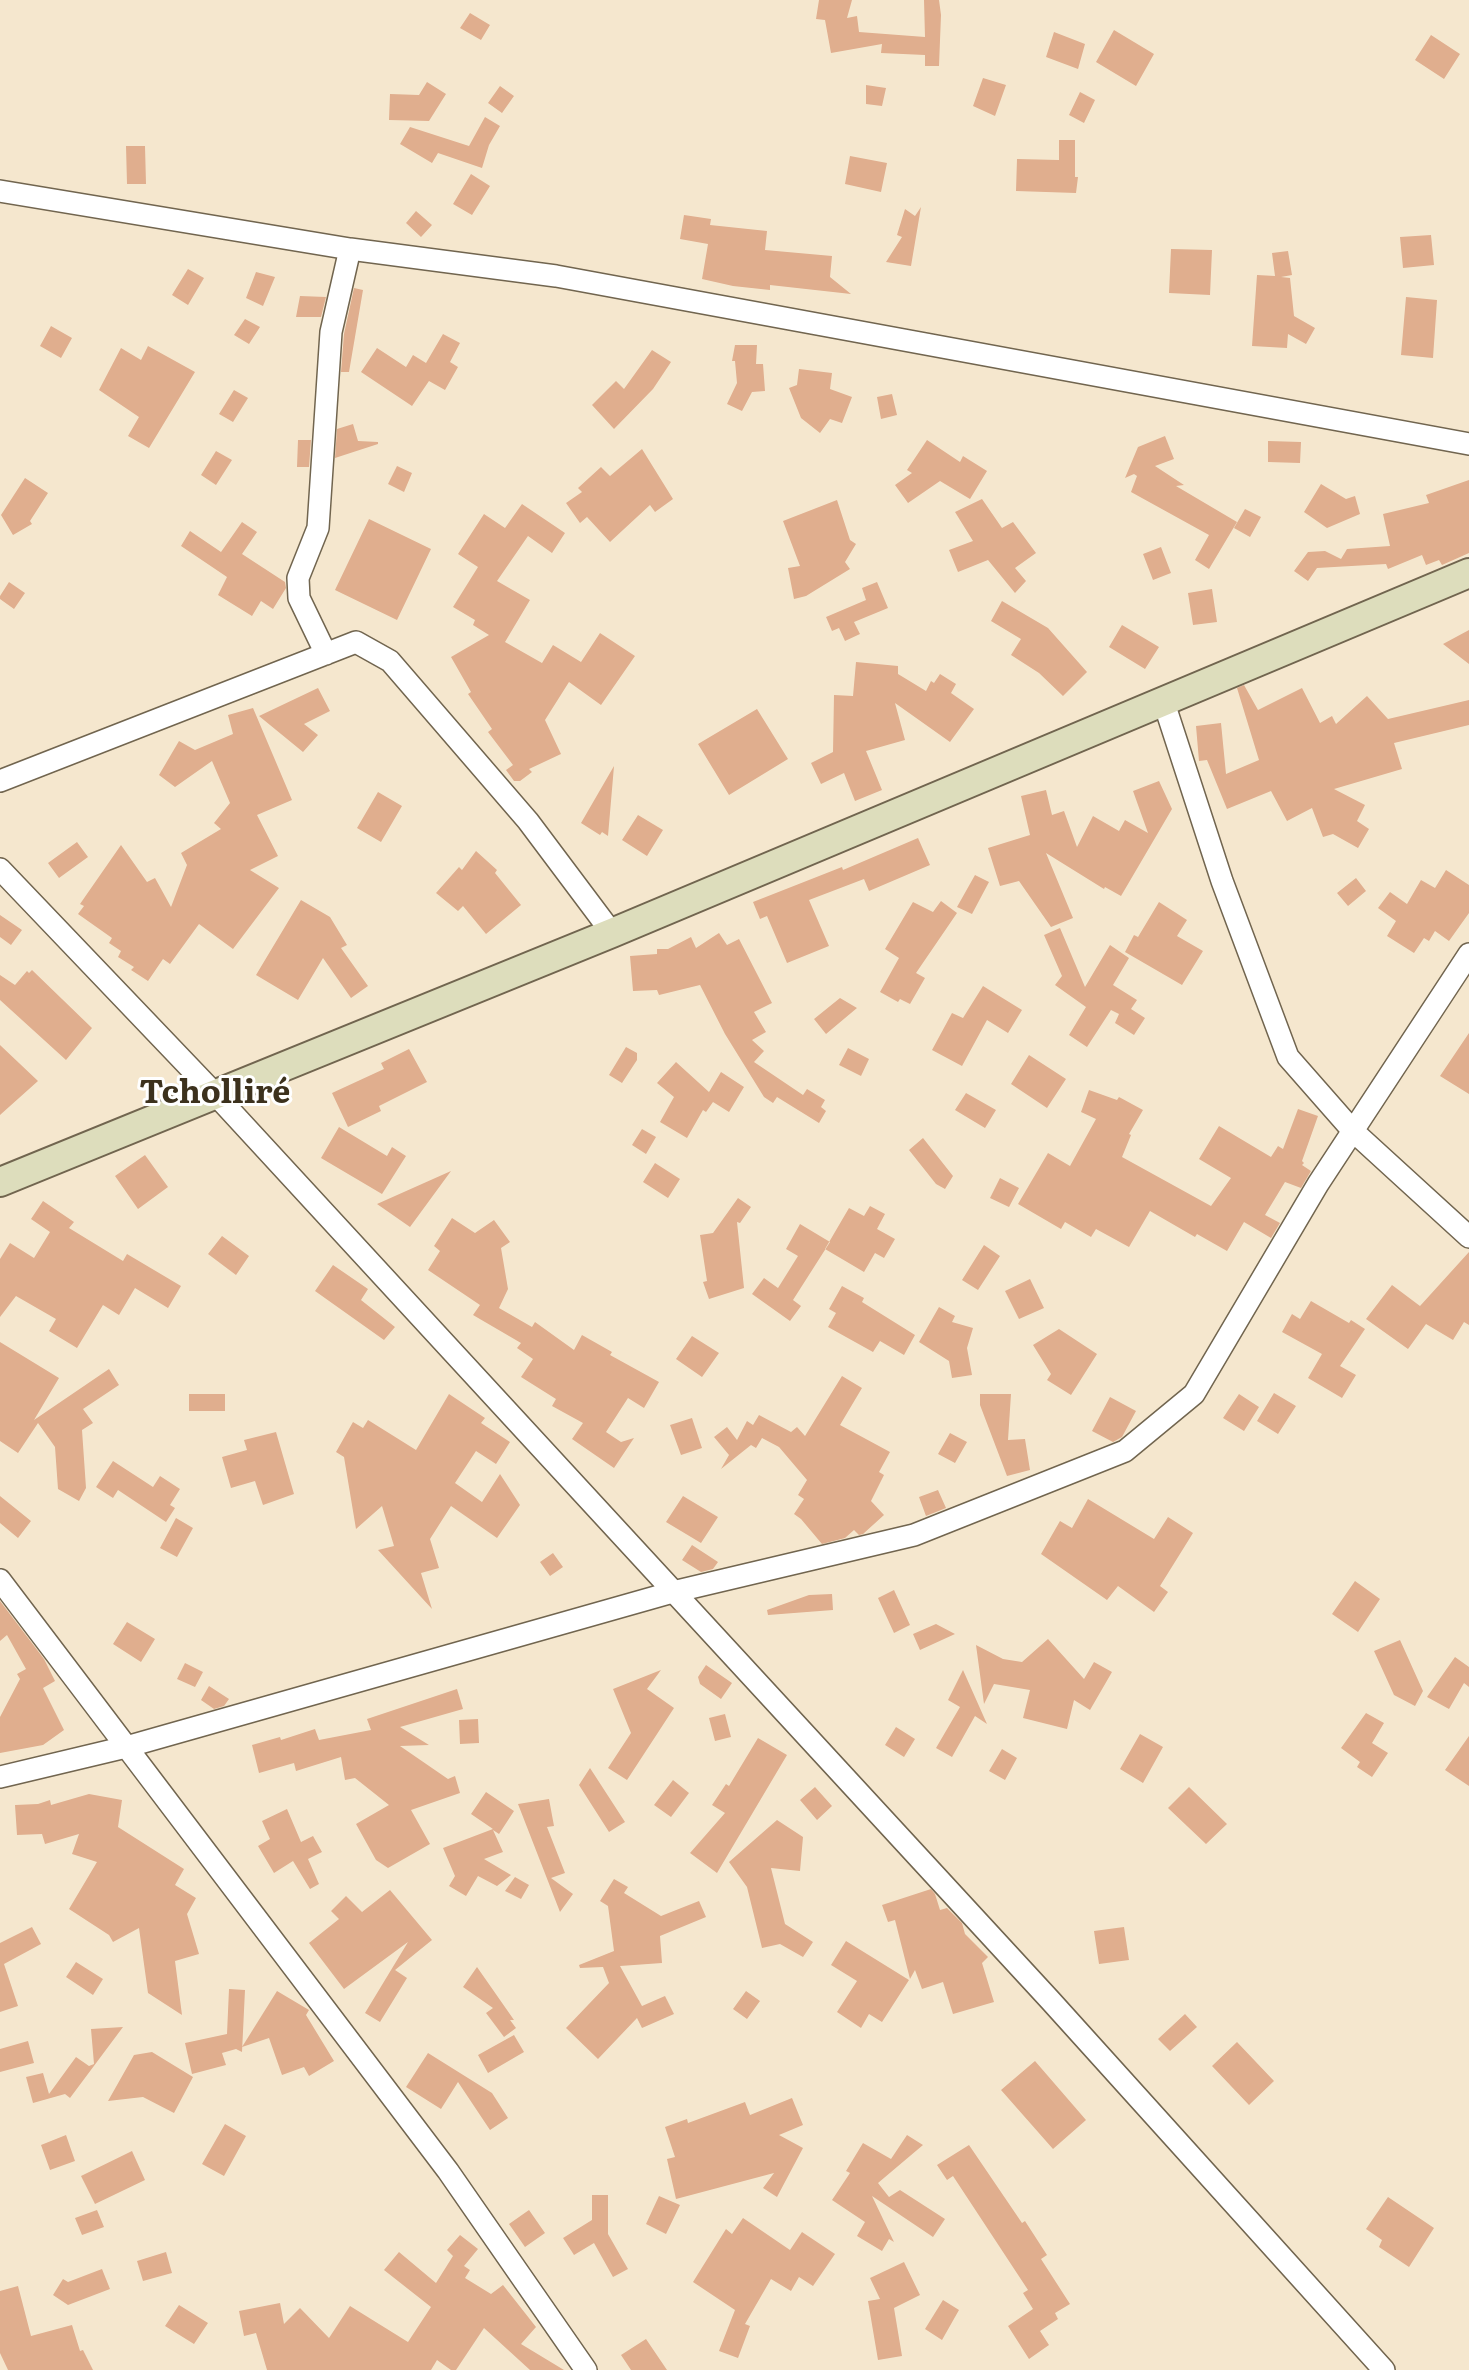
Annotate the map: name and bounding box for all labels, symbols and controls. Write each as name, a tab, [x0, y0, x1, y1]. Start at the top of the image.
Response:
district label: Tcholliré	[140, 1075, 290, 1113]

